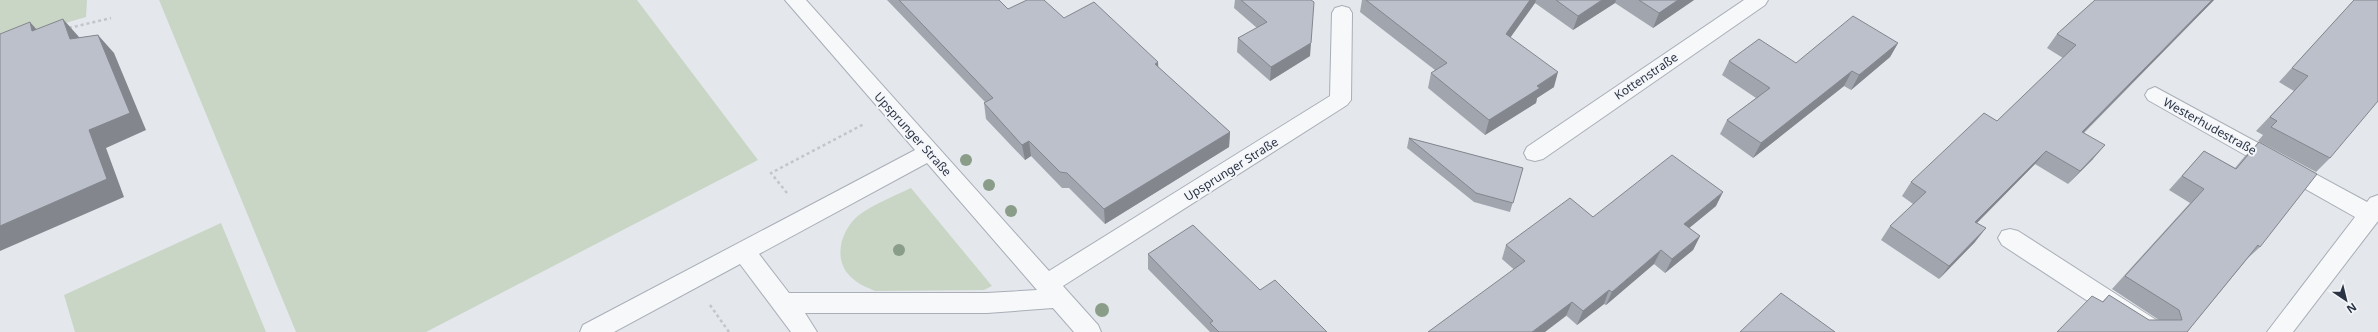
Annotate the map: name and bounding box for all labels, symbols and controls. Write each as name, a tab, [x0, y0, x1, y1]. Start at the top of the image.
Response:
street label: Kottenstraße	[1611, 48, 1681, 104]
street label: Upsprunger Straße	[871, 88, 956, 180]
street label: Westerhudestraße	[2160, 93, 2260, 159]
street label: Upsprunger Straße	[1181, 133, 1281, 205]
north arrow	[2326, 280, 2366, 320]
text: N	[2344, 300, 2360, 317]

